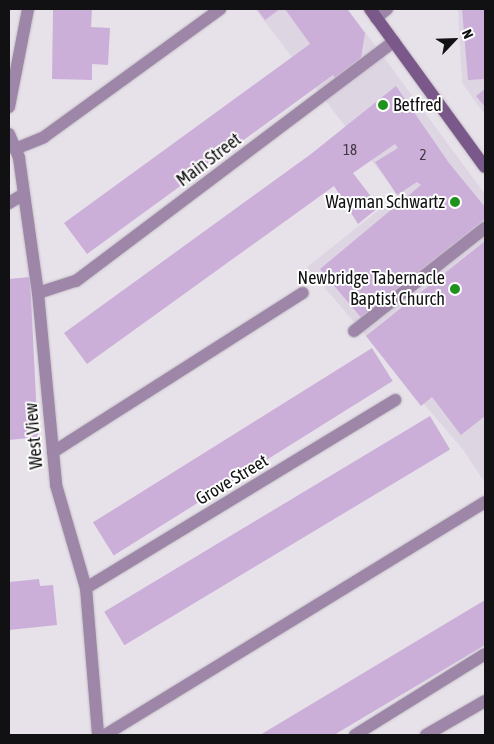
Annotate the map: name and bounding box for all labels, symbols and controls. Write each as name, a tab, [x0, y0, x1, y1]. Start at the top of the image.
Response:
north arrow	[429, 15, 479, 65]
text: N	[459, 27, 477, 41]
place label: Betfred	[393, 94, 442, 116]
marker: Betfred	[377, 99, 389, 111]
street label: Main Street	[172, 129, 246, 191]
house number: 18	[343, 141, 357, 159]
house number: 2	[419, 146, 427, 164]
place label: Wayman Schwartz	[325, 191, 445, 213]
marker: Wayman Schwartz	[449, 196, 461, 208]
place label: Newbridge Tabernacle Baptist Church	[298, 268, 445, 310]
marker: Newbridge Tabernacle Baptist Church	[449, 283, 461, 295]
street label: West View	[20, 402, 48, 470]
street label: Grove Street	[192, 450, 272, 510]

